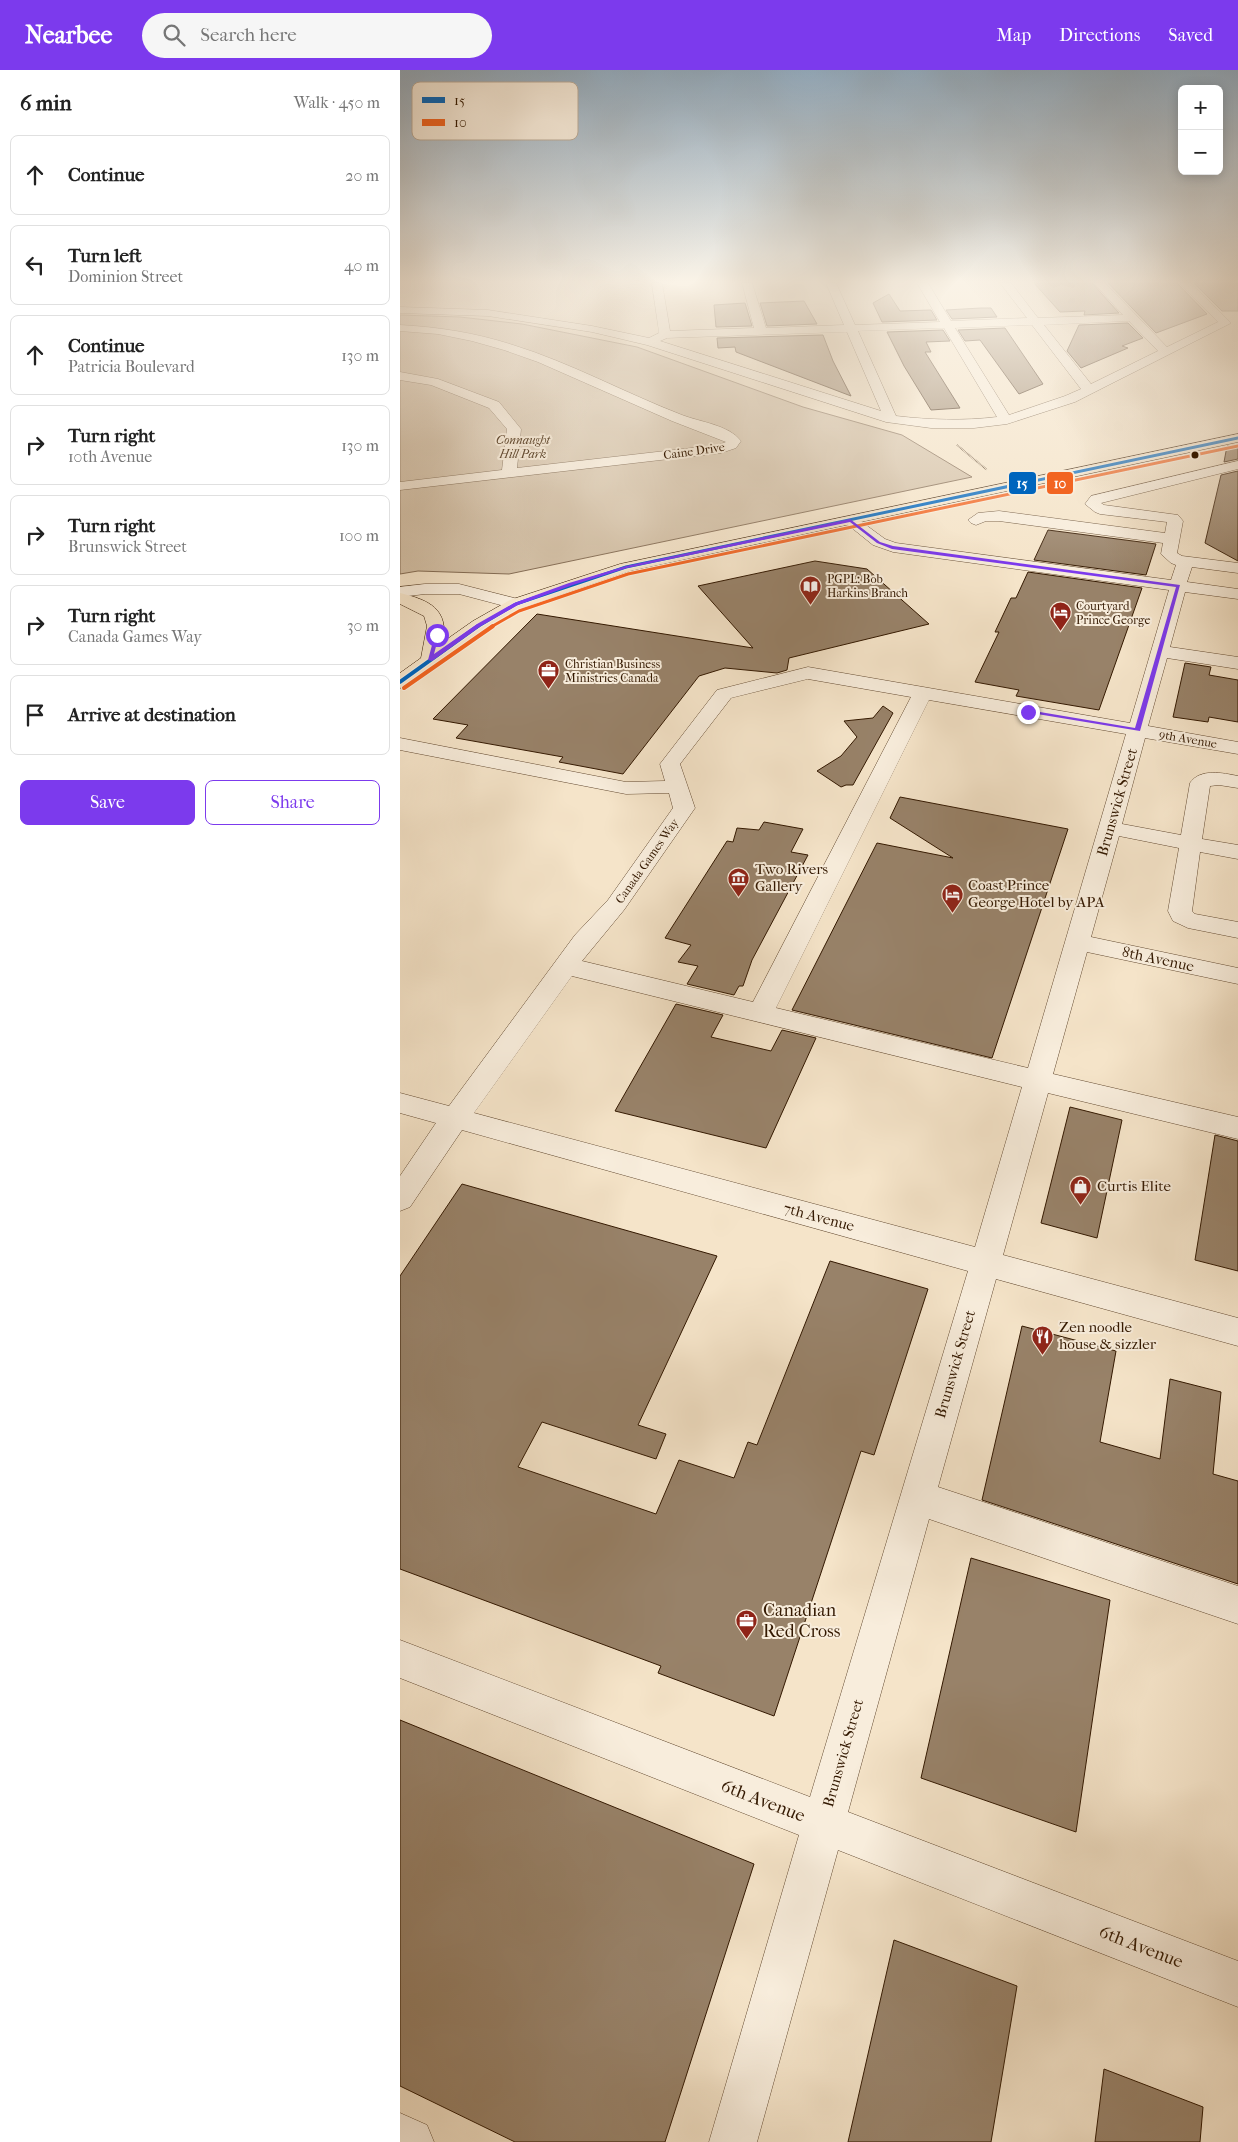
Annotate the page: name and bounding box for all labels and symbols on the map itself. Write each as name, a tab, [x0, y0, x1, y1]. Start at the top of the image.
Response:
legend	[412, 82, 578, 140]
text: 15	[454, 92, 465, 109]
text: 10	[454, 114, 467, 131]
park label: Connaught Hill Park	[496, 433, 551, 461]
street label: Caine Drive	[662, 440, 726, 462]
unlabelled marker	[1190, 450, 1200, 460]
line badge: 15	[1008, 471, 1037, 495]
line badge: 10	[1046, 471, 1074, 495]
text: 15	[1017, 475, 1028, 492]
text: 10	[1054, 475, 1067, 492]
place label: PGPL: Bob Harkins Branch	[827, 572, 908, 600]
library icon: PGPL: Bob Harkins Branch	[799, 574, 823, 605]
place label: Courtyard Prince George	[1076, 599, 1150, 627]
hotel icon: Courtyard Prince George	[1048, 601, 1072, 632]
route start	[426, 624, 449, 647]
place label: Christian Business Ministries Canada	[565, 657, 661, 685]
office icon: Christian Business Ministries Canada	[537, 659, 561, 690]
route end	[1017, 701, 1040, 724]
street label: 9th Avenue	[1158, 727, 1218, 751]
street label: Brunswick Street	[1093, 745, 1141, 858]
street label: Canada Games Way	[612, 815, 682, 906]
place label: Two Rivers Gallery	[755, 860, 829, 895]
museum icon: Two Rivers Gallery	[727, 866, 751, 897]
place label: Coast Prince George Hotel by APA	[968, 876, 1105, 911]
hotel icon: Coast Prince George Hotel by APA	[940, 882, 964, 913]
street label: 8th Avenue	[1120, 943, 1196, 976]
shop icon: Curtis Elite	[1069, 1174, 1093, 1205]
place label: Curtis Elite	[1097, 1177, 1172, 1195]
street label: 7th Avenue	[782, 1199, 857, 1235]
street label: Brunswick Street	[931, 1307, 979, 1420]
place label: Zen noodle house & sizzler	[1059, 1318, 1157, 1353]
restaurant icon: Zen noodle house & sizzler	[1031, 1324, 1055, 1355]
place label: Canadian Red Cross	[763, 1600, 841, 1642]
office icon: Canadian Red Cross	[735, 1608, 759, 1639]
street label: Brunswick Street	[819, 1696, 867, 1809]
street label: 6th Avenue	[718, 1775, 808, 1827]
street label: 6th Avenue	[1096, 1921, 1186, 1973]

